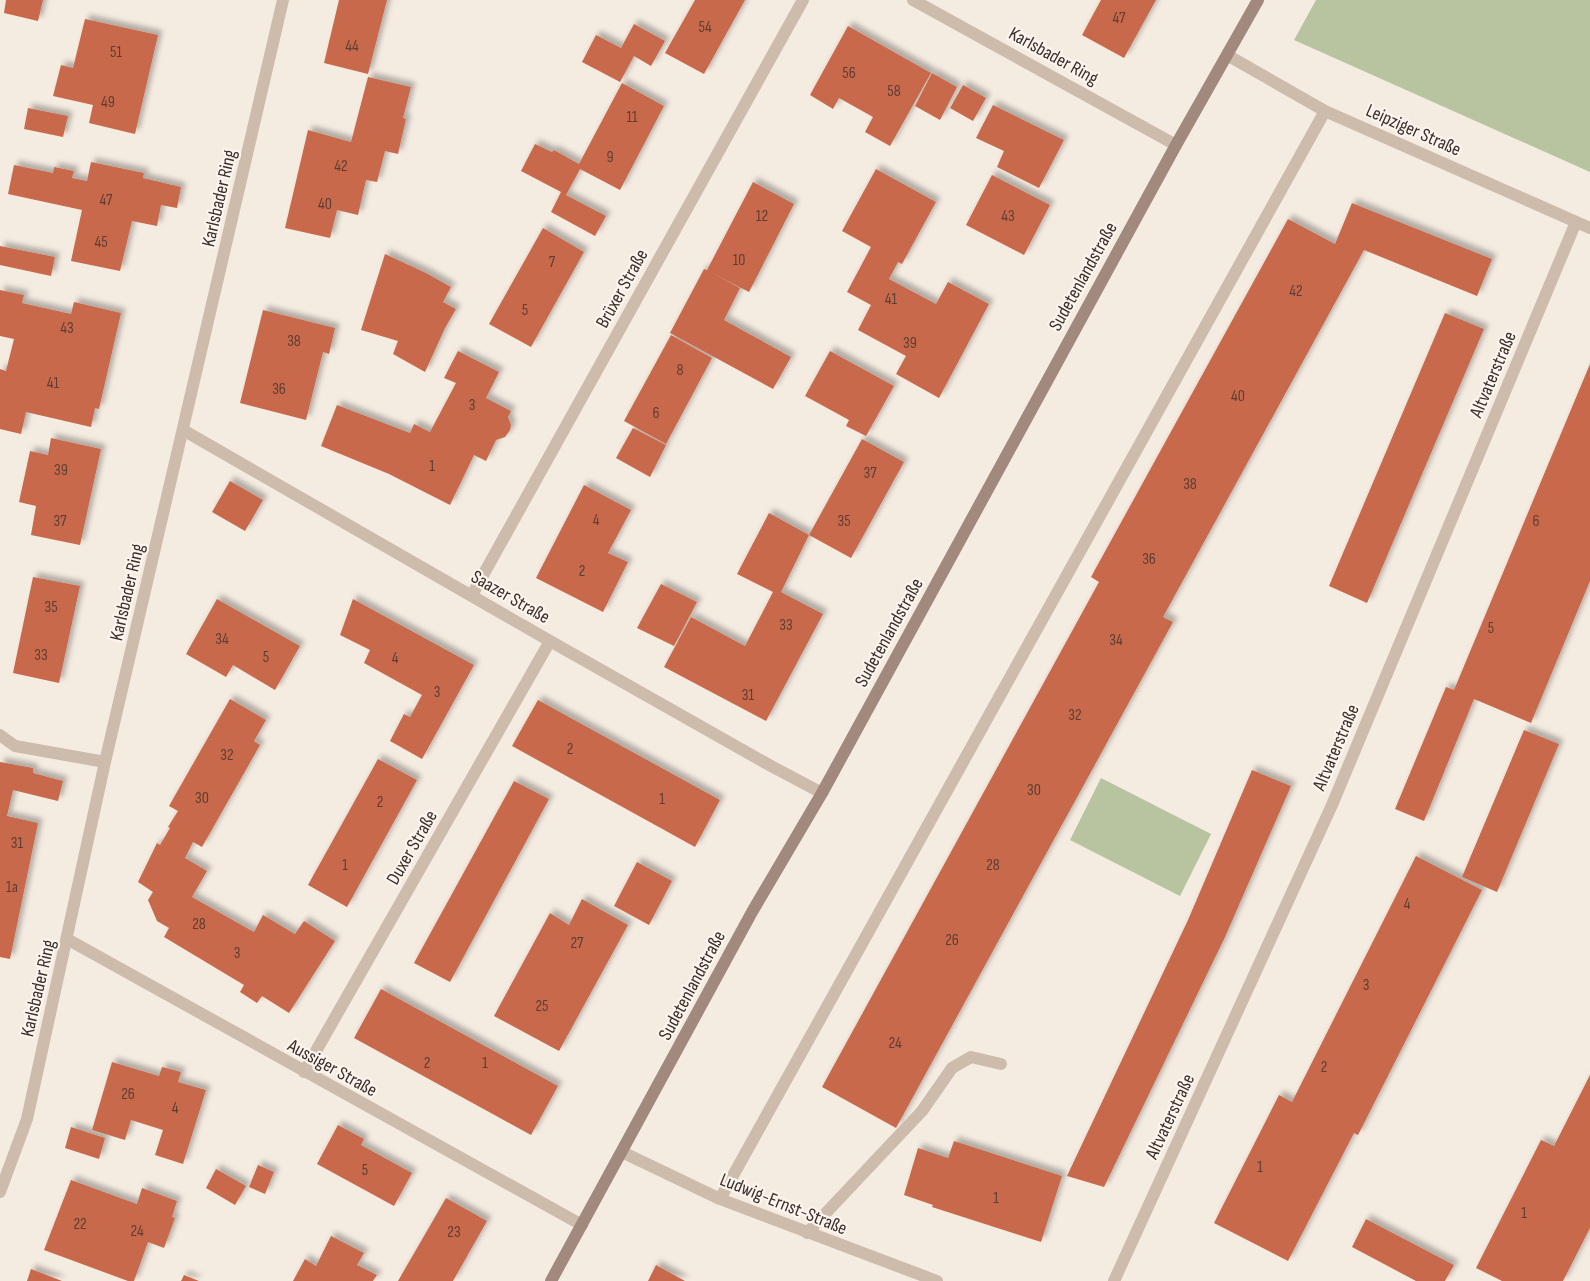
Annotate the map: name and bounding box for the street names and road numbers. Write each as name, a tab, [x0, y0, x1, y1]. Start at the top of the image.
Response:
street label: Karlsbader Ring	[1004, 22, 1102, 91]
street label: Leipziger Straße	[1362, 99, 1465, 162]
street label: Karlsbader Ring	[197, 147, 242, 249]
street label: Sudetenlandstraße	[1044, 218, 1123, 335]
street label: Brüxer Straße	[591, 245, 653, 332]
street label: Altvaterstraße	[1465, 328, 1522, 422]
street label: Karlsbader Ring	[105, 541, 150, 643]
street label: Saazer Straße	[467, 565, 554, 629]
street label: Sudetenlandstraße	[850, 574, 929, 691]
street label: Altvaterstraße	[1308, 701, 1365, 795]
street label: Duxer Straße	[382, 806, 443, 889]
street label: Sudetenlandstraße	[654, 927, 731, 1044]
street label: Karlsbader Ring	[16, 937, 61, 1039]
street label: Aussiger Straße	[283, 1034, 381, 1102]
street label: Altvaterstraße	[1140, 1070, 1200, 1164]
street label: Ludwig-Ernst-Straße	[717, 1168, 850, 1240]

